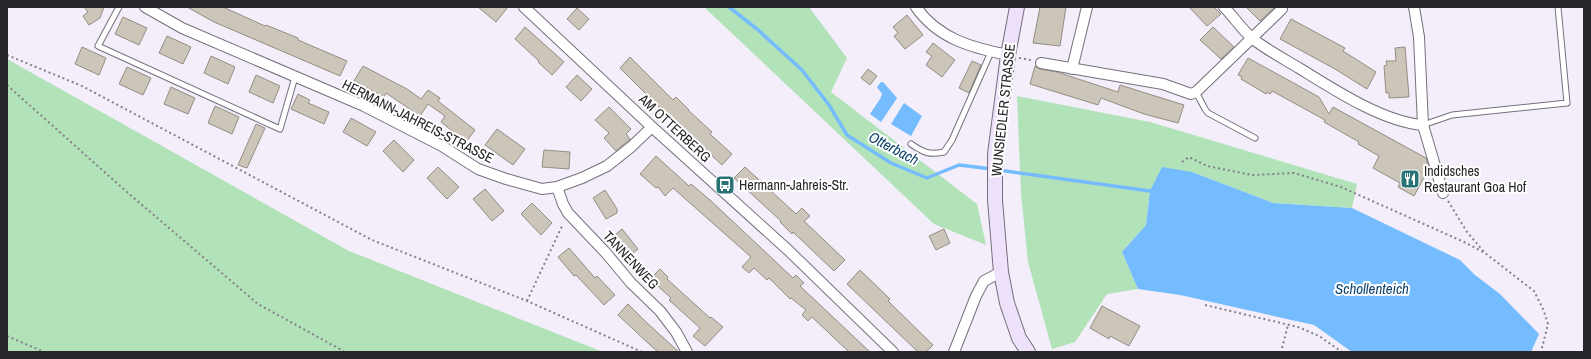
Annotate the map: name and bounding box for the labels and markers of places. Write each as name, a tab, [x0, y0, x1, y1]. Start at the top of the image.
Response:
place label: Indidsches Restaurant Goa Hof	[1424, 162, 1527, 196]
restaurant icon: Indidsches Restaurant Goa Hof	[1399, 168, 1421, 190]
bus stop icon: Hermann-Jahreis-Str.	[714, 174, 736, 196]
place label: Hermann-Jahreis-Str.	[739, 176, 849, 194]

